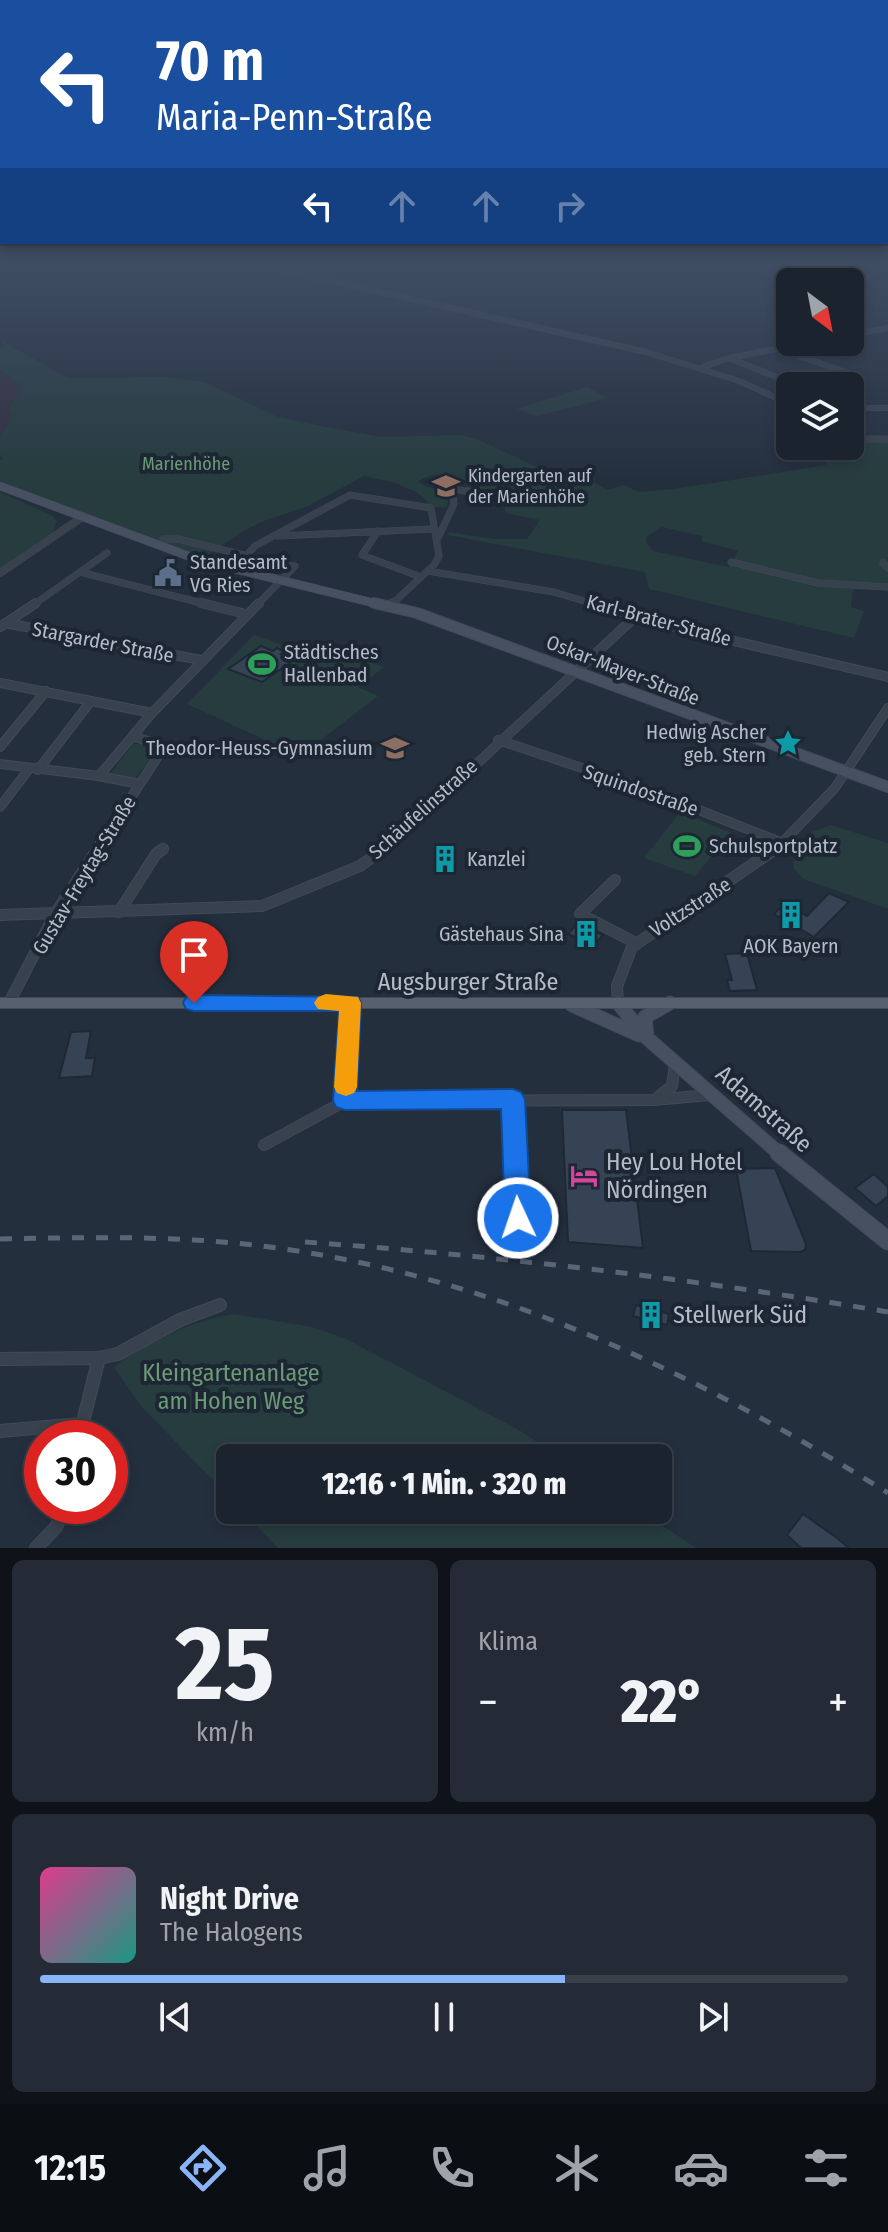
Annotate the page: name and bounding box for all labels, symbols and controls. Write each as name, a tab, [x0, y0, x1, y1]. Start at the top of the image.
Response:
text: 70 m	[156, 28, 264, 95]
icon: left	[24, 32, 128, 136]
text: Maria-Penn-Straße	[156, 96, 433, 140]
icon: left	[296, 184, 340, 228]
icon: ahead	[380, 184, 424, 228]
icon: ahead	[464, 184, 508, 228]
icon: right	[548, 184, 592, 228]
north arrow	[776, 268, 864, 356]
map controls	[776, 268, 864, 460]
button: layers	[776, 372, 864, 460]
park label: Marienhöhe	[142, 453, 230, 475]
place label: Kindergarten auf der Marienhöhe	[468, 465, 593, 508]
school or university icon: Kindergarten auf der Marienhöhe	[431, 471, 461, 501]
place label: Standesamt VG Ries	[190, 550, 288, 597]
public building icon: Standesamt VG Ries	[153, 558, 183, 588]
street label: Karl-Brater-Straße	[584, 589, 734, 651]
street label: Stargarder Straße	[30, 617, 176, 667]
street label: Oskar-Mayer-Straße	[543, 630, 703, 710]
place label: Städtisches Hallenbad	[284, 640, 378, 687]
sports icon: Städtisches Hallenbad	[247, 649, 277, 679]
place label: Hedwig Ascher geb. Stern	[646, 720, 766, 767]
place icon: Hedwig Ascher geb. Stern	[773, 728, 803, 758]
school or university icon: Theodor-Heuss-Gymnasium	[380, 733, 410, 763]
place label: Theodor-Heuss-Gymnasium	[146, 736, 373, 760]
street label: Schäufelinstraße	[364, 754, 482, 864]
street label: Squindostraße	[580, 759, 702, 821]
street label: Gustav-Freytag-Straße	[27, 791, 141, 959]
sports icon: Schulsportplatz	[672, 831, 702, 861]
place label: Schulsportplatz	[709, 834, 837, 858]
building icon: Kanzlei	[430, 844, 460, 874]
place label: Kanzlei	[467, 847, 526, 871]
street label: Voltzstraße	[645, 872, 735, 942]
building icon: AOK Bayern	[776, 900, 806, 930]
building icon: Gästehaus Sina	[571, 919, 601, 949]
pin	[160, 921, 228, 1003]
place label: Gästehaus Sina	[439, 922, 564, 946]
icon: arrive	[172, 933, 216, 977]
place label: AOK Bayern	[744, 934, 838, 958]
street label: Augsburger Straße	[378, 968, 558, 996]
street label: Adamstraße	[710, 1060, 818, 1158]
place label: Hey Lou Hotel Nördingen	[606, 1148, 742, 1204]
hotel icon: Hey Lou Hotel Nördingen	[569, 1161, 599, 1191]
position arrow	[476, 1176, 560, 1260]
building icon: Stellwerk Süd	[636, 1300, 666, 1330]
place label: Stellwerk Süd	[673, 1301, 807, 1329]
park label: Kleingartenanlage am Hohen Weg	[142, 1359, 320, 1415]
speed limit sign: 30	[24, 1420, 128, 1524]
text: 12:16 · 1 Min. · 320 m	[322, 1466, 566, 1502]
text: 25	[175, 1602, 275, 1727]
text: Klima	[478, 1626, 538, 1657]
text: 22°	[621, 1666, 705, 1738]
text: −	[478, 1676, 498, 1729]
text: +	[828, 1676, 848, 1729]
text: km/h	[196, 1717, 254, 1748]
text: Night Drive	[160, 1881, 299, 1917]
text: The Halogens	[160, 1917, 303, 1948]
icon: previous	[153, 1995, 197, 2039]
icon: pause	[422, 1995, 466, 2039]
icon: next	[691, 1995, 735, 2039]
icon: directions	[175, 2140, 231, 2196]
icon: music	[299, 2140, 355, 2196]
icon: phone	[424, 2140, 480, 2196]
icon: climate	[549, 2140, 605, 2196]
icon: car	[673, 2140, 729, 2196]
icon: filters	[798, 2140, 854, 2196]
text: 12:15	[34, 2146, 106, 2190]

